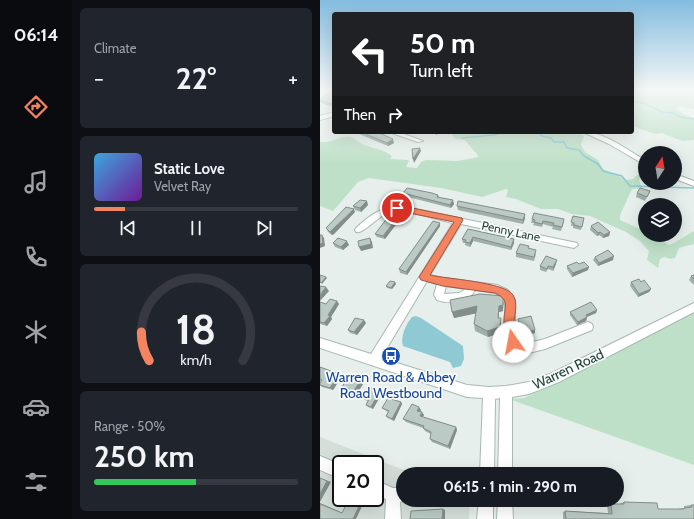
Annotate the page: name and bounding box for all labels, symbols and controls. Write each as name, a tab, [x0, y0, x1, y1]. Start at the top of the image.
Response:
text: 06:14	[14, 24, 58, 46]
text: 50 m	[410, 26, 475, 60]
icon: left	[344, 28, 396, 80]
text: Climate	[94, 40, 136, 56]
text: 22°	[176, 60, 216, 97]
text: Turn left	[410, 60, 473, 82]
text: −	[94, 65, 104, 92]
text: +	[288, 65, 298, 92]
icon: directions	[22, 93, 50, 121]
icon: right	[384, 104, 406, 126]
text: Then	[344, 106, 376, 124]
north arrow	[638, 146, 682, 190]
map controls	[638, 146, 682, 242]
text: Static Love	[154, 160, 225, 178]
icon: music	[22, 168, 50, 196]
text: Velvet Ray	[154, 178, 211, 194]
pin	[380, 191, 414, 225]
icon: arrive	[386, 197, 408, 219]
button: layers	[638, 198, 682, 242]
icon: previous	[117, 217, 139, 239]
icon: pause	[185, 217, 207, 239]
icon: next	[253, 217, 275, 239]
street label: Penny Lane	[480, 217, 542, 245]
icon: phone	[22, 243, 50, 271]
text: 18	[176, 304, 216, 354]
icon: climate	[22, 318, 50, 346]
position arrow	[492, 321, 534, 363]
bus stop icon: Warren Road & Abbey Road Westbound	[380, 345, 402, 367]
street label: Warren Road	[529, 345, 607, 393]
text: km/h	[180, 351, 212, 369]
place label: Warren Road & Abbey Road Westbound	[326, 368, 456, 402]
icon: car	[22, 393, 50, 421]
text: Range · 50%	[94, 418, 165, 434]
text: 250 km	[94, 438, 195, 475]
speed limit sign: 20	[332, 455, 384, 507]
icon: filters	[22, 468, 50, 496]
text: 06:15 · 1 min · 290 m	[443, 478, 577, 496]

